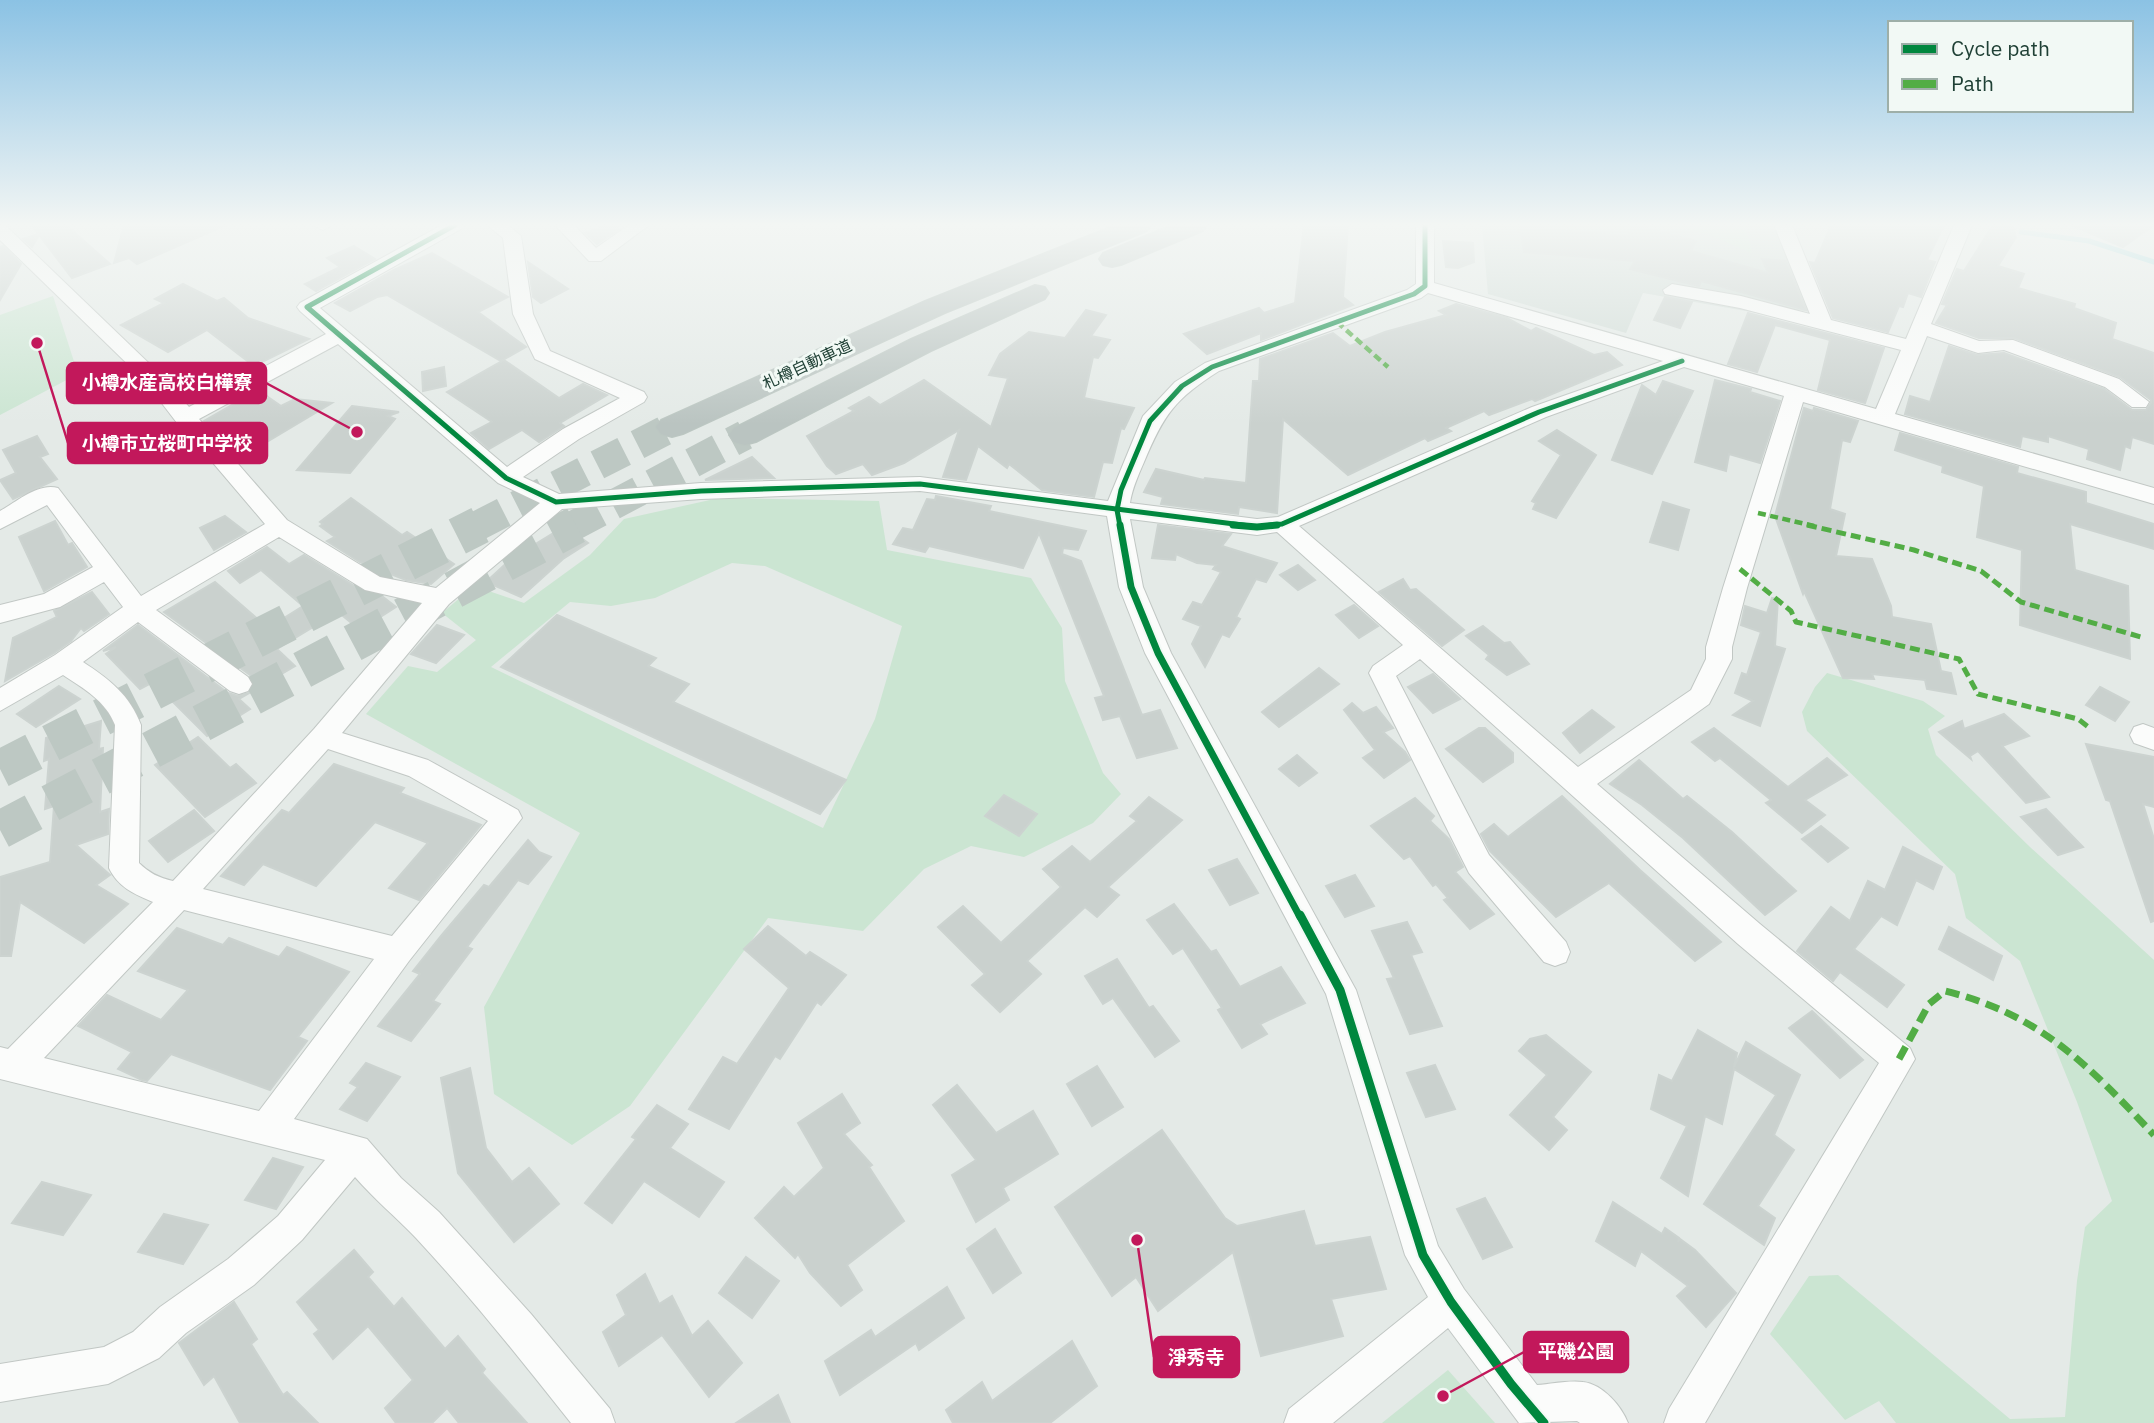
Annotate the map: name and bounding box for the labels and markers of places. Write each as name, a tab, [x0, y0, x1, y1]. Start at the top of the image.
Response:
callout: 小樽水産高校白樺寮	[67, 363, 266, 403]
callout: 小樽市立桜町中学校	[68, 423, 267, 463]
callout: 平磯公園	[1524, 1332, 1628, 1372]
callout: 淨秀寺	[1154, 1337, 1239, 1377]

